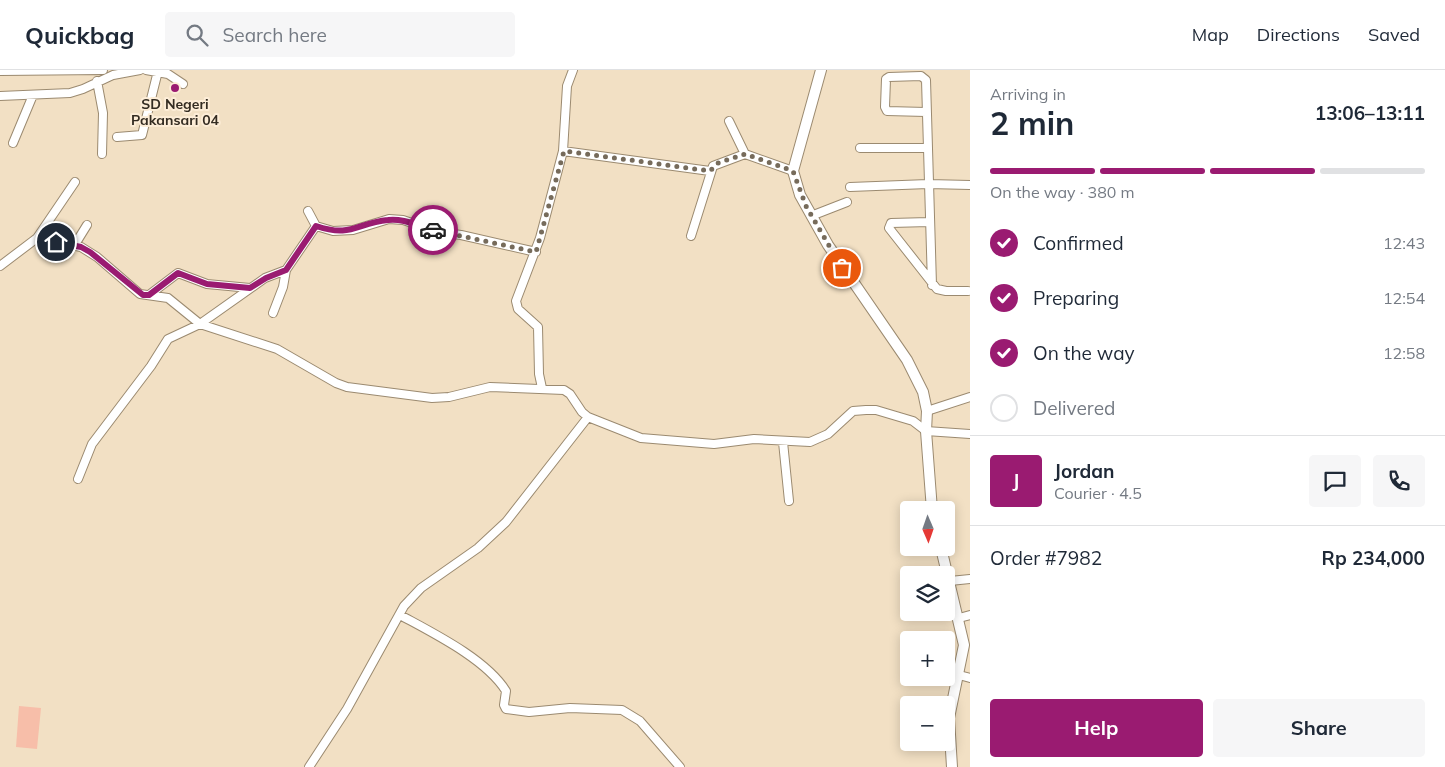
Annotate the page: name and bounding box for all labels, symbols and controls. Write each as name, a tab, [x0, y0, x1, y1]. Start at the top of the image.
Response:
search box	[165, 12, 515, 57]
text: Quickbag	[25, 20, 135, 50]
icon: search	[183, 21, 211, 49]
text: Search here	[223, 23, 327, 47]
text: Map	[1192, 23, 1229, 46]
text: Directions	[1257, 23, 1340, 46]
text: Saved	[1368, 23, 1420, 46]
marker: SD Negeri Pakansari 04	[169, 82, 181, 94]
text: Arriving in	[990, 84, 1066, 104]
place label: SD Negeri Pakansari 04	[131, 95, 220, 129]
text: 13:06–13:11	[1315, 101, 1425, 125]
text: 2 min	[990, 103, 1074, 143]
text: On the way · 380 m	[990, 182, 1135, 202]
courier	[408, 205, 458, 255]
icon: car	[419, 216, 447, 244]
pin	[35, 221, 77, 263]
icon: home	[42, 228, 70, 256]
icon: check	[990, 229, 1018, 257]
text: Confirmed	[1033, 231, 1124, 255]
text: 12:43	[1383, 233, 1425, 253]
pin	[821, 247, 863, 289]
icon: bag	[828, 254, 856, 282]
icon: check	[990, 284, 1018, 312]
text: Preparing	[1033, 286, 1119, 310]
text: 12:54	[1383, 288, 1425, 308]
icon: check	[990, 339, 1018, 367]
text: On the way	[1033, 341, 1135, 365]
text: 12:58	[1383, 343, 1425, 363]
text: Delivered	[1033, 396, 1115, 420]
button: chat	[1309, 455, 1361, 507]
button: phone	[1373, 455, 1425, 507]
text: Jordan	[1054, 459, 1114, 483]
text: J	[1013, 469, 1019, 493]
text: Courier · 4.5	[1054, 483, 1142, 503]
north arrow	[900, 501, 955, 556]
map controls	[900, 501, 955, 751]
text: Order #7982	[990, 546, 1102, 570]
text: Rp 234,000	[1322, 546, 1425, 570]
button: layers	[900, 566, 955, 621]
button: +	[900, 631, 955, 686]
button: −	[900, 696, 955, 751]
button: Help	[990, 699, 1203, 757]
button: Share	[1213, 699, 1425, 757]

